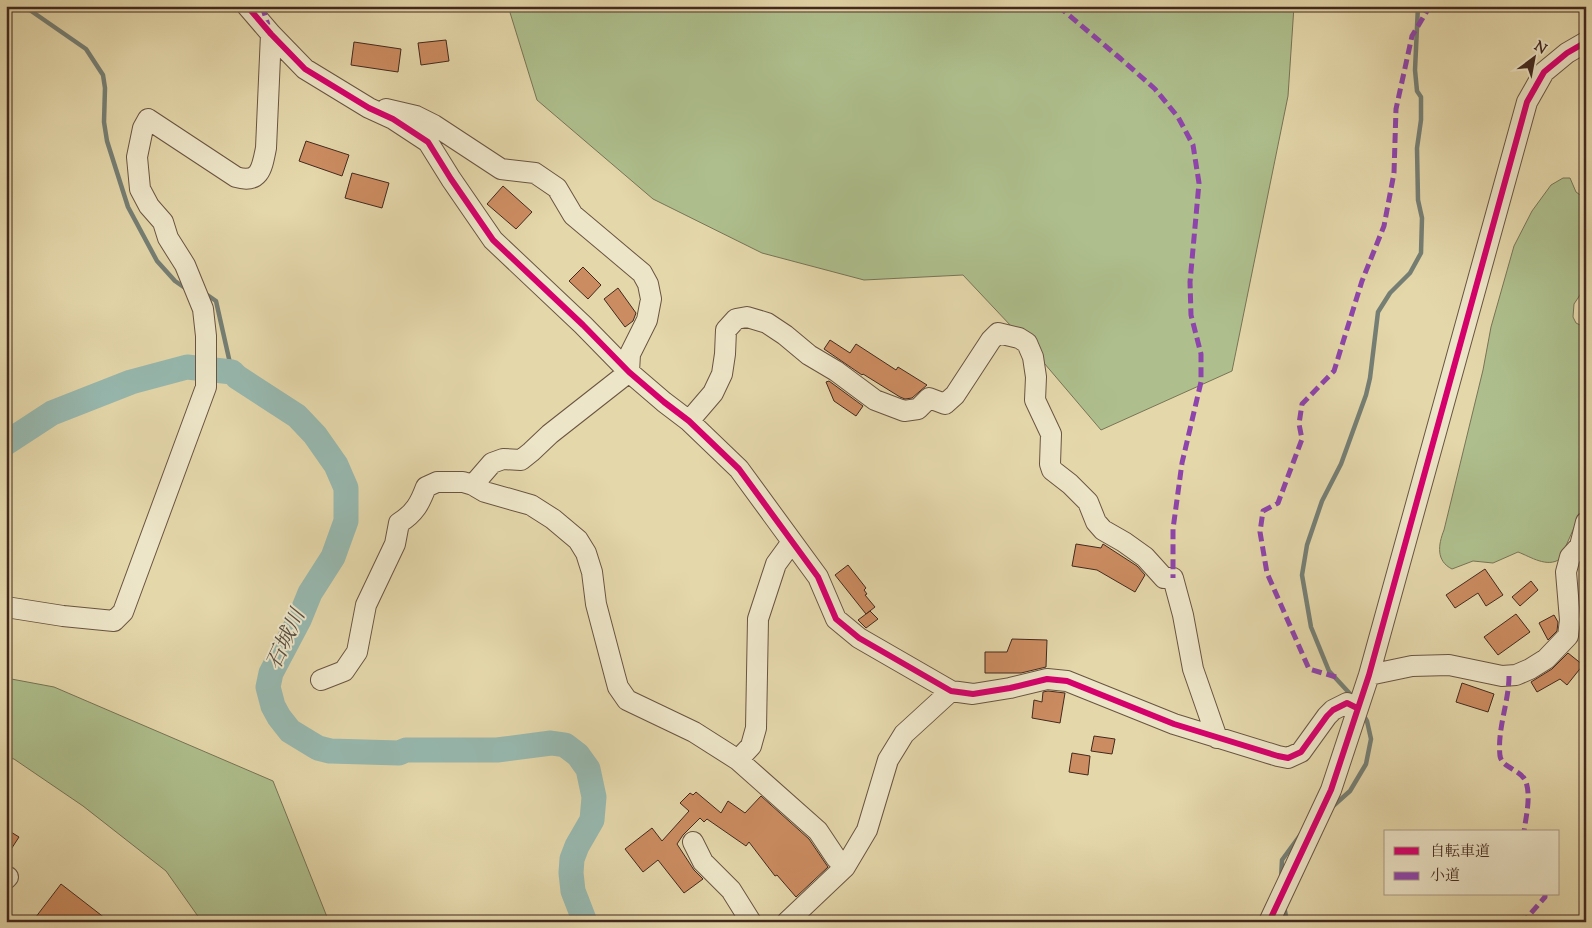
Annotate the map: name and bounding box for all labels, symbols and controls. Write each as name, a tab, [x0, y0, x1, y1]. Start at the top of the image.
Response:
north arrow	[1510, 32, 1560, 82]
text: N	[1530, 37, 1550, 60]
water label: 石城川	[260, 603, 315, 675]
legend	[1384, 830, 1560, 896]
text: 自転車道	[1430, 842, 1490, 863]
text: 小道	[1430, 866, 1460, 887]

